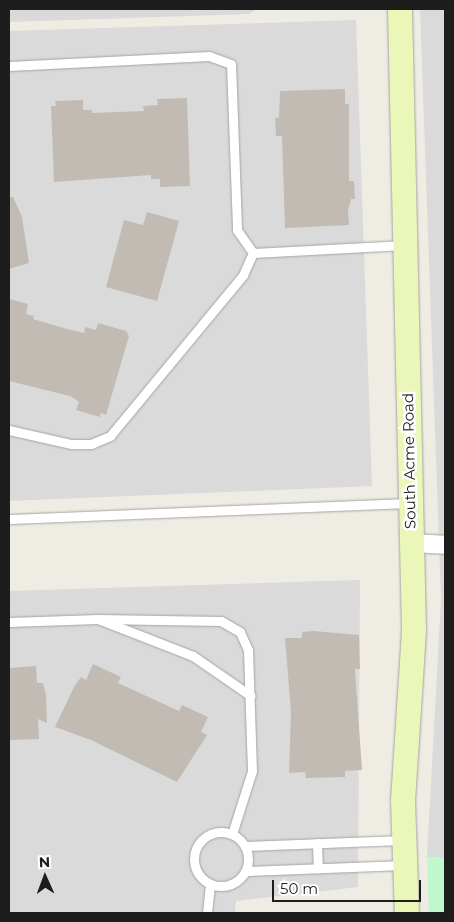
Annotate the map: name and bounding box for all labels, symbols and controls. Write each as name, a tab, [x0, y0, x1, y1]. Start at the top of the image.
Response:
street label: South Acme Road	[399, 393, 419, 529]
north arrow	[20, 852, 70, 902]
text: N	[39, 853, 50, 871]
scale bar	[274, 870, 423, 902]
text: 50 m	[280, 879, 318, 898]

